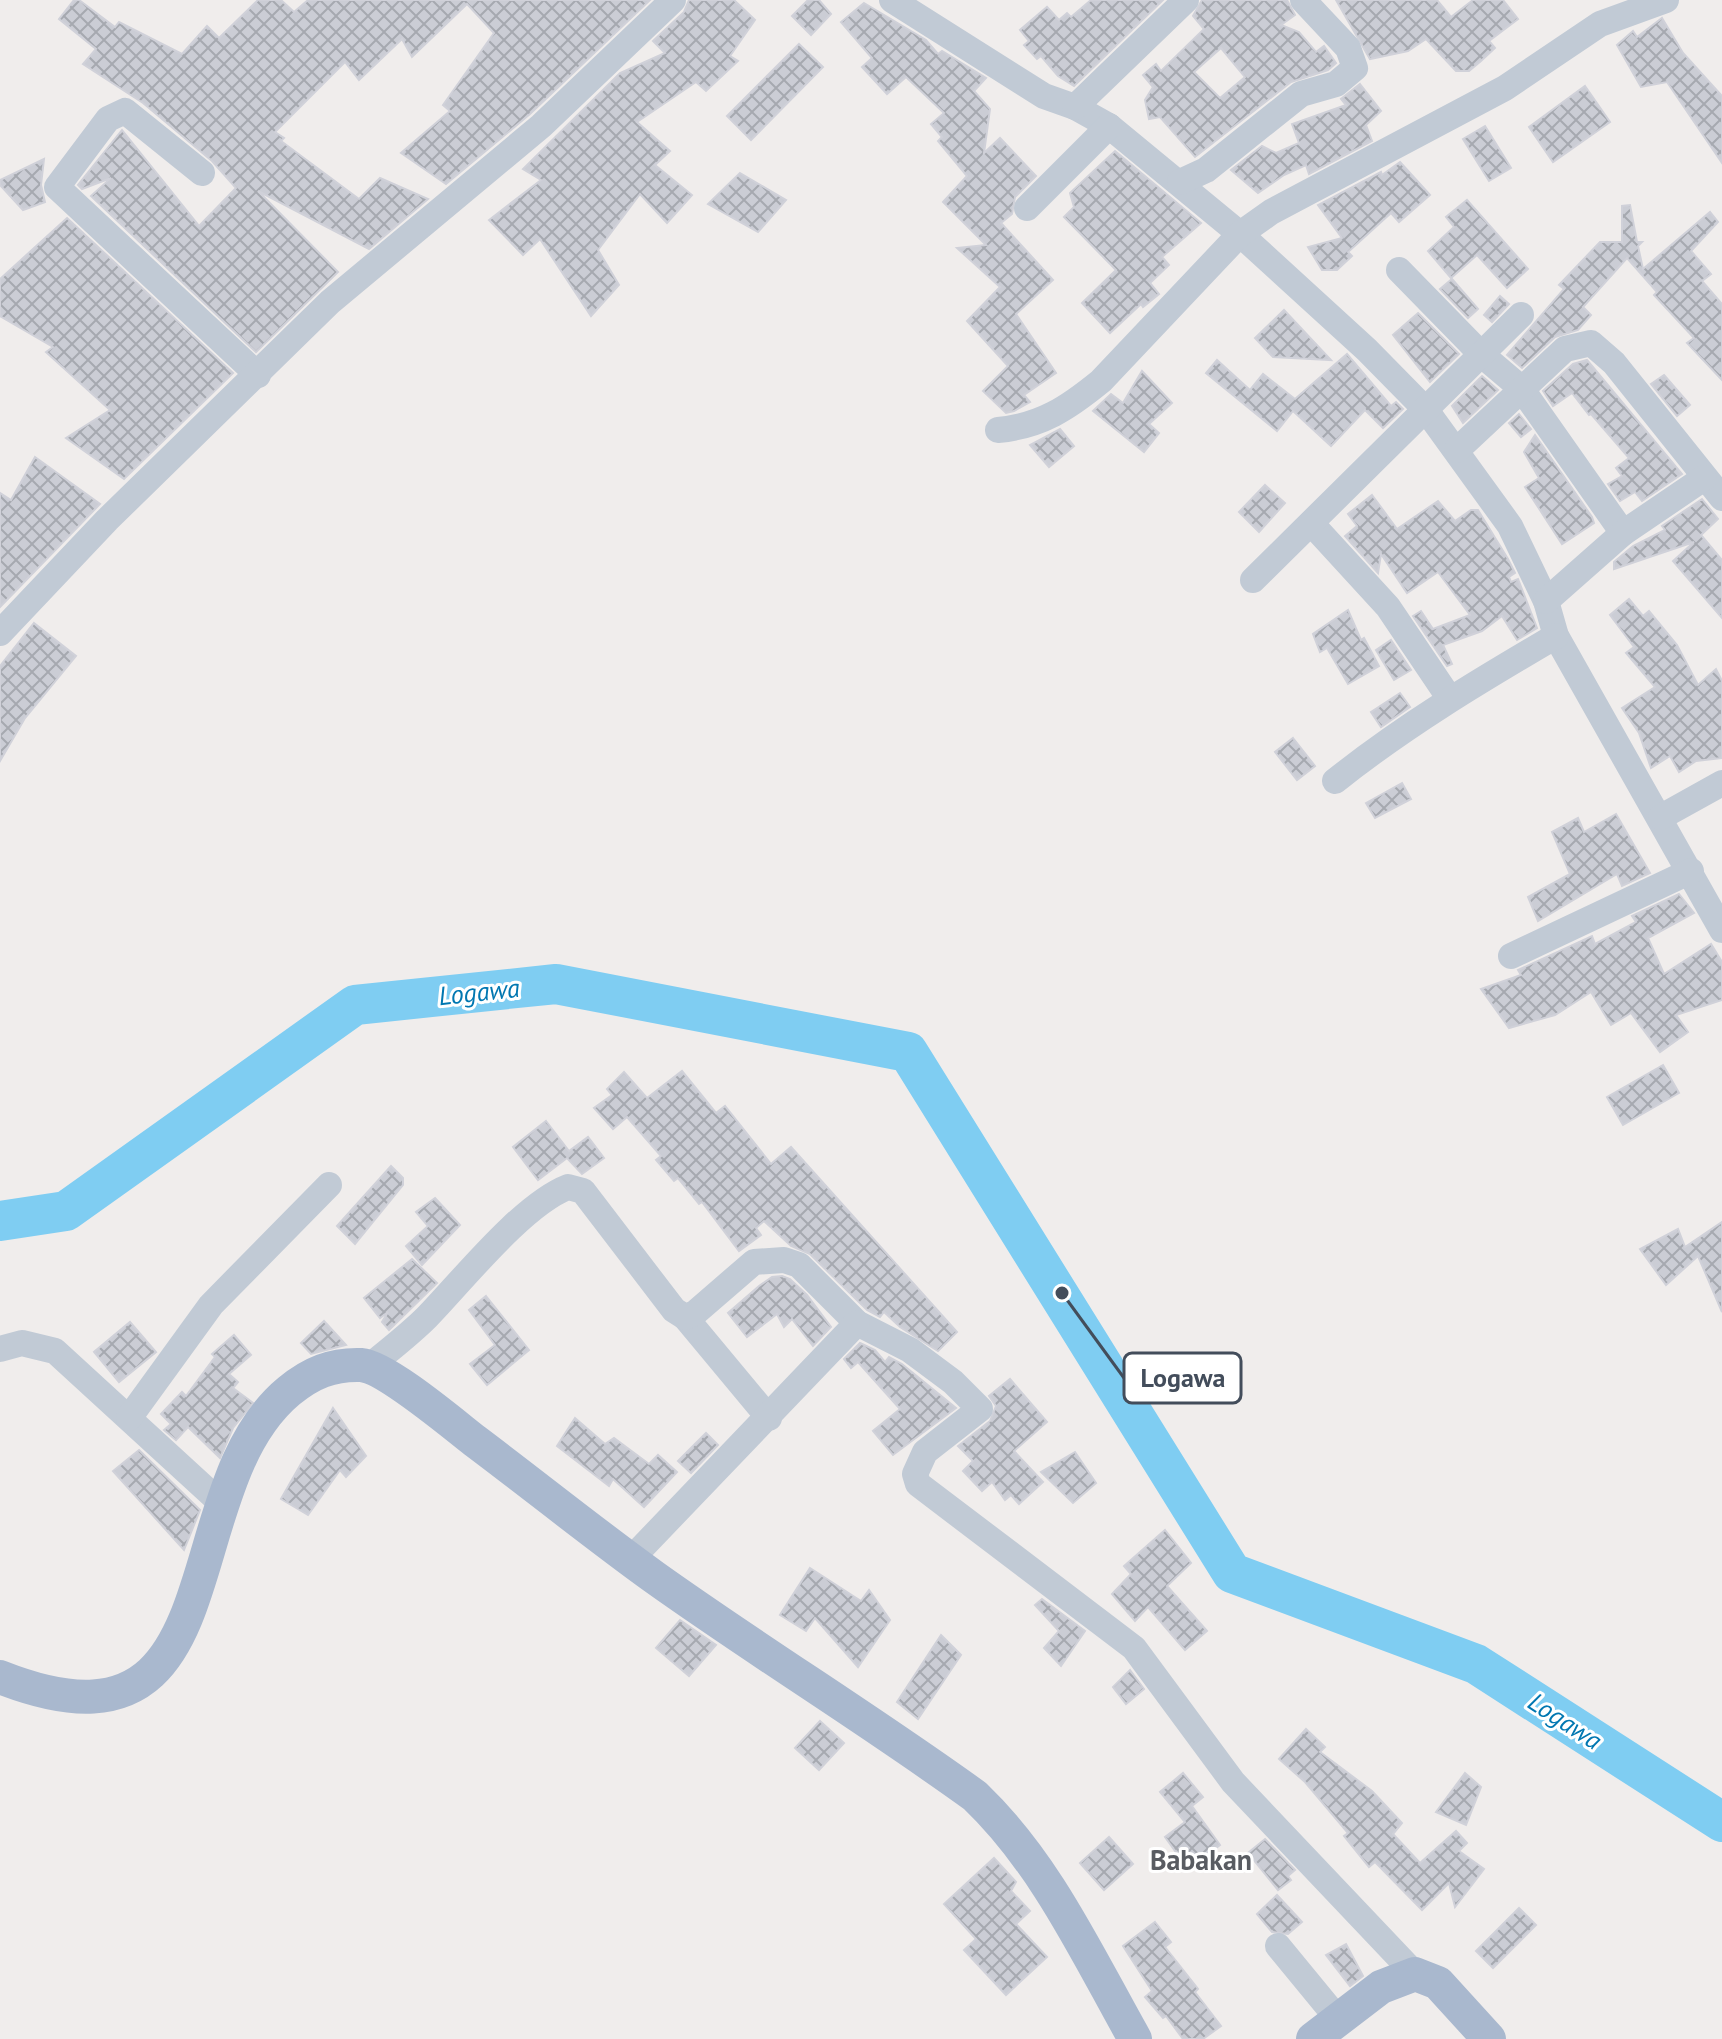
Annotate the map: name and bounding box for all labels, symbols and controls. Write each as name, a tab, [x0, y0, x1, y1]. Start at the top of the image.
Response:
water label: Logawa	[437, 971, 521, 1012]
callout: Logawa	[1124, 1353, 1241, 1403]
text: Logawa	[1141, 1361, 1225, 1394]
water label: Logawa	[1522, 1685, 1609, 1757]
district label: Babakan	[1150, 1841, 1252, 1878]

